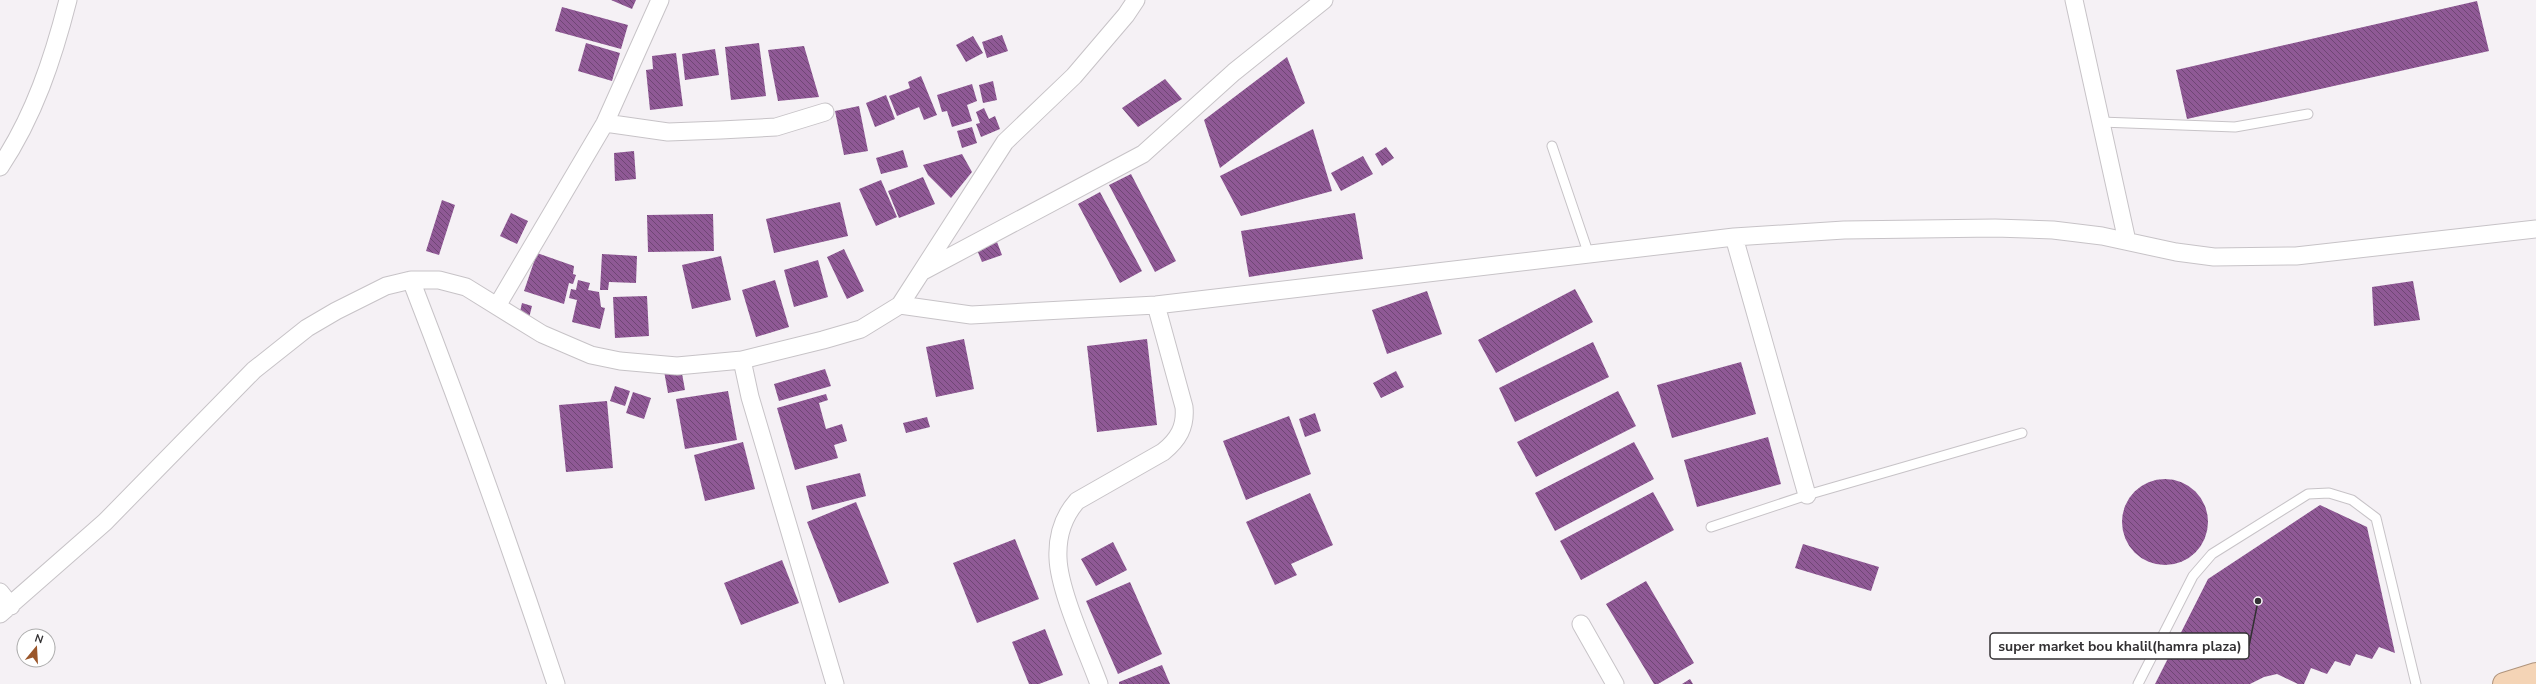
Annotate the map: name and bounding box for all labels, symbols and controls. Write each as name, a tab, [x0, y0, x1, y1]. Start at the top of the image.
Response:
north arrow	[16, 628, 56, 668]
text: N	[33, 631, 45, 647]
callout: super market bou khalil(hamra plaza)	[1990, 633, 2249, 659]
text: super market bou khalil(hamra plaza)	[1998, 637, 2242, 656]

